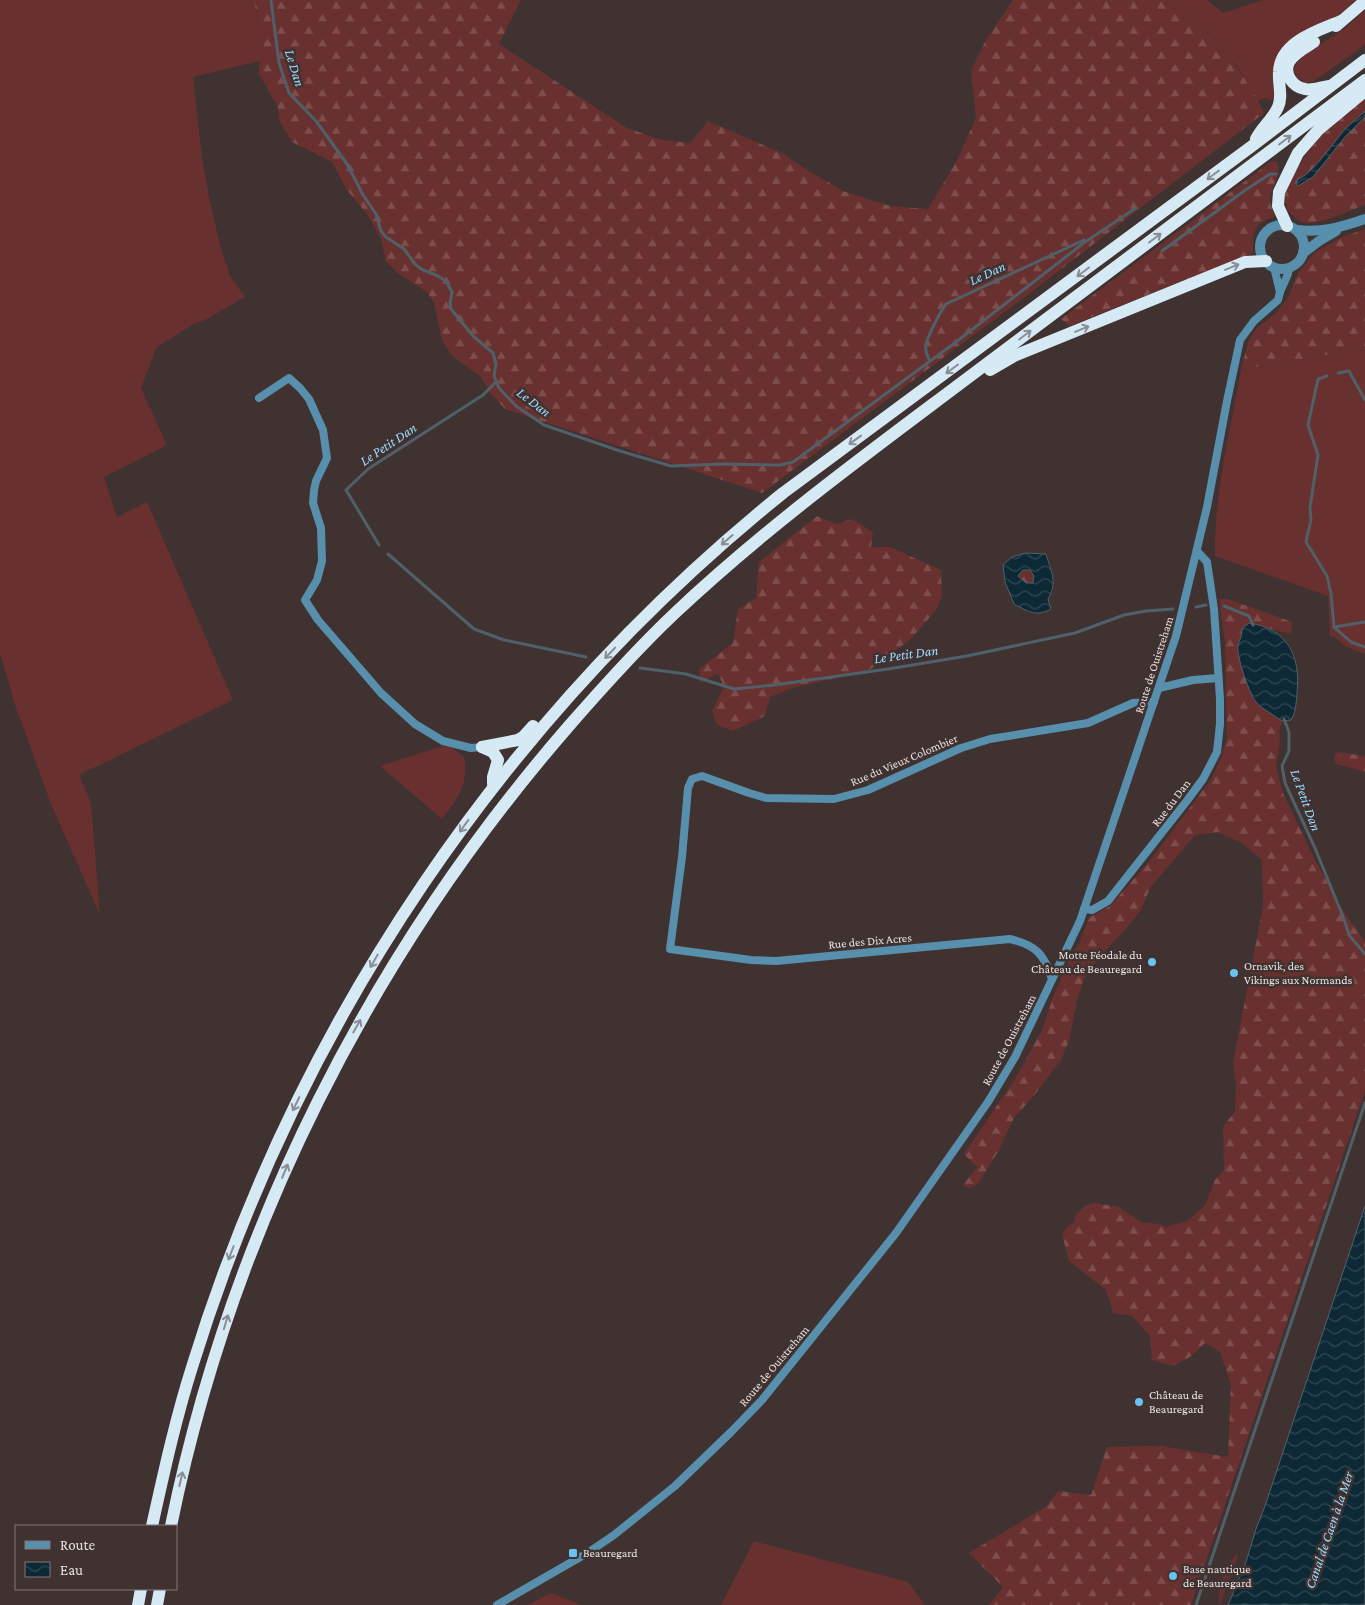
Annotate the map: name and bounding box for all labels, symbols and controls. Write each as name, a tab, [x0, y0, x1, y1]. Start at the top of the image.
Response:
water label: Le Dan	[282, 48, 308, 88]
one-way arrow	[1278, 135, 1292, 145]
one-way arrow	[1206, 170, 1220, 180]
one-way arrow	[1148, 232, 1161, 243]
water label: Le Dan	[966, 258, 1008, 288]
one-way arrow	[1224, 261, 1239, 271]
one-way arrow	[1076, 267, 1090, 277]
one-way arrow	[1074, 323, 1089, 333]
one-way arrow	[1018, 330, 1031, 341]
one-way arrow	[945, 364, 959, 374]
water label: Le Dan	[514, 384, 554, 420]
water label: Le Petit Dan	[357, 419, 419, 469]
one-way arrow	[849, 435, 862, 446]
one-way arrow	[721, 534, 734, 546]
street label: Route de Ouistreham	[1132, 614, 1176, 715]
water label: Le Petit Dan	[873, 642, 939, 666]
one-way arrow	[604, 646, 616, 659]
street label: Rue du Vieux Colombier	[848, 731, 960, 789]
water label: Le Petit Dan	[1287, 767, 1325, 833]
street label: Rue du Dan	[1149, 776, 1194, 829]
one-way arrow	[459, 819, 469, 833]
street label: Rue des Dix Acres	[828, 930, 913, 952]
place label: Motte Féodale du Château de Beauregard	[1031, 948, 1143, 976]
one-way arrow	[368, 954, 378, 968]
marker: Motte Féodale du Château de Beauregard	[1146, 956, 1158, 968]
place label: Ornavik, des Vikings aux Normands	[1244, 959, 1353, 987]
marker: Ornavik, des Vikings aux Normands	[1228, 967, 1240, 979]
street label: Route de Ouistreham	[979, 992, 1039, 1088]
one-way arrow	[353, 1019, 363, 1033]
one-way arrow	[291, 1096, 300, 1111]
one-way arrow	[280, 1164, 290, 1179]
one-way arrow	[226, 1245, 235, 1260]
one-way arrow	[222, 1315, 231, 1331]
street label: Route de Ouistreham	[736, 1322, 812, 1409]
place label: Château de Beauregard	[1149, 1388, 1204, 1416]
marker: Château de Beauregard	[1133, 1396, 1145, 1408]
water label: Canal de Caen à la Mer	[1301, 1468, 1357, 1591]
one-way arrow	[177, 1471, 186, 1487]
legend	[15, 1525, 178, 1590]
text: Route	[60, 1537, 95, 1553]
place label: Beauregard	[583, 1546, 638, 1560]
marker: Beauregard	[567, 1547, 579, 1559]
text: Eau	[60, 1562, 83, 1578]
place label: Base nautique de Beauregard	[1183, 1562, 1252, 1590]
marker: Base nautique de Beauregard	[1167, 1570, 1179, 1582]

